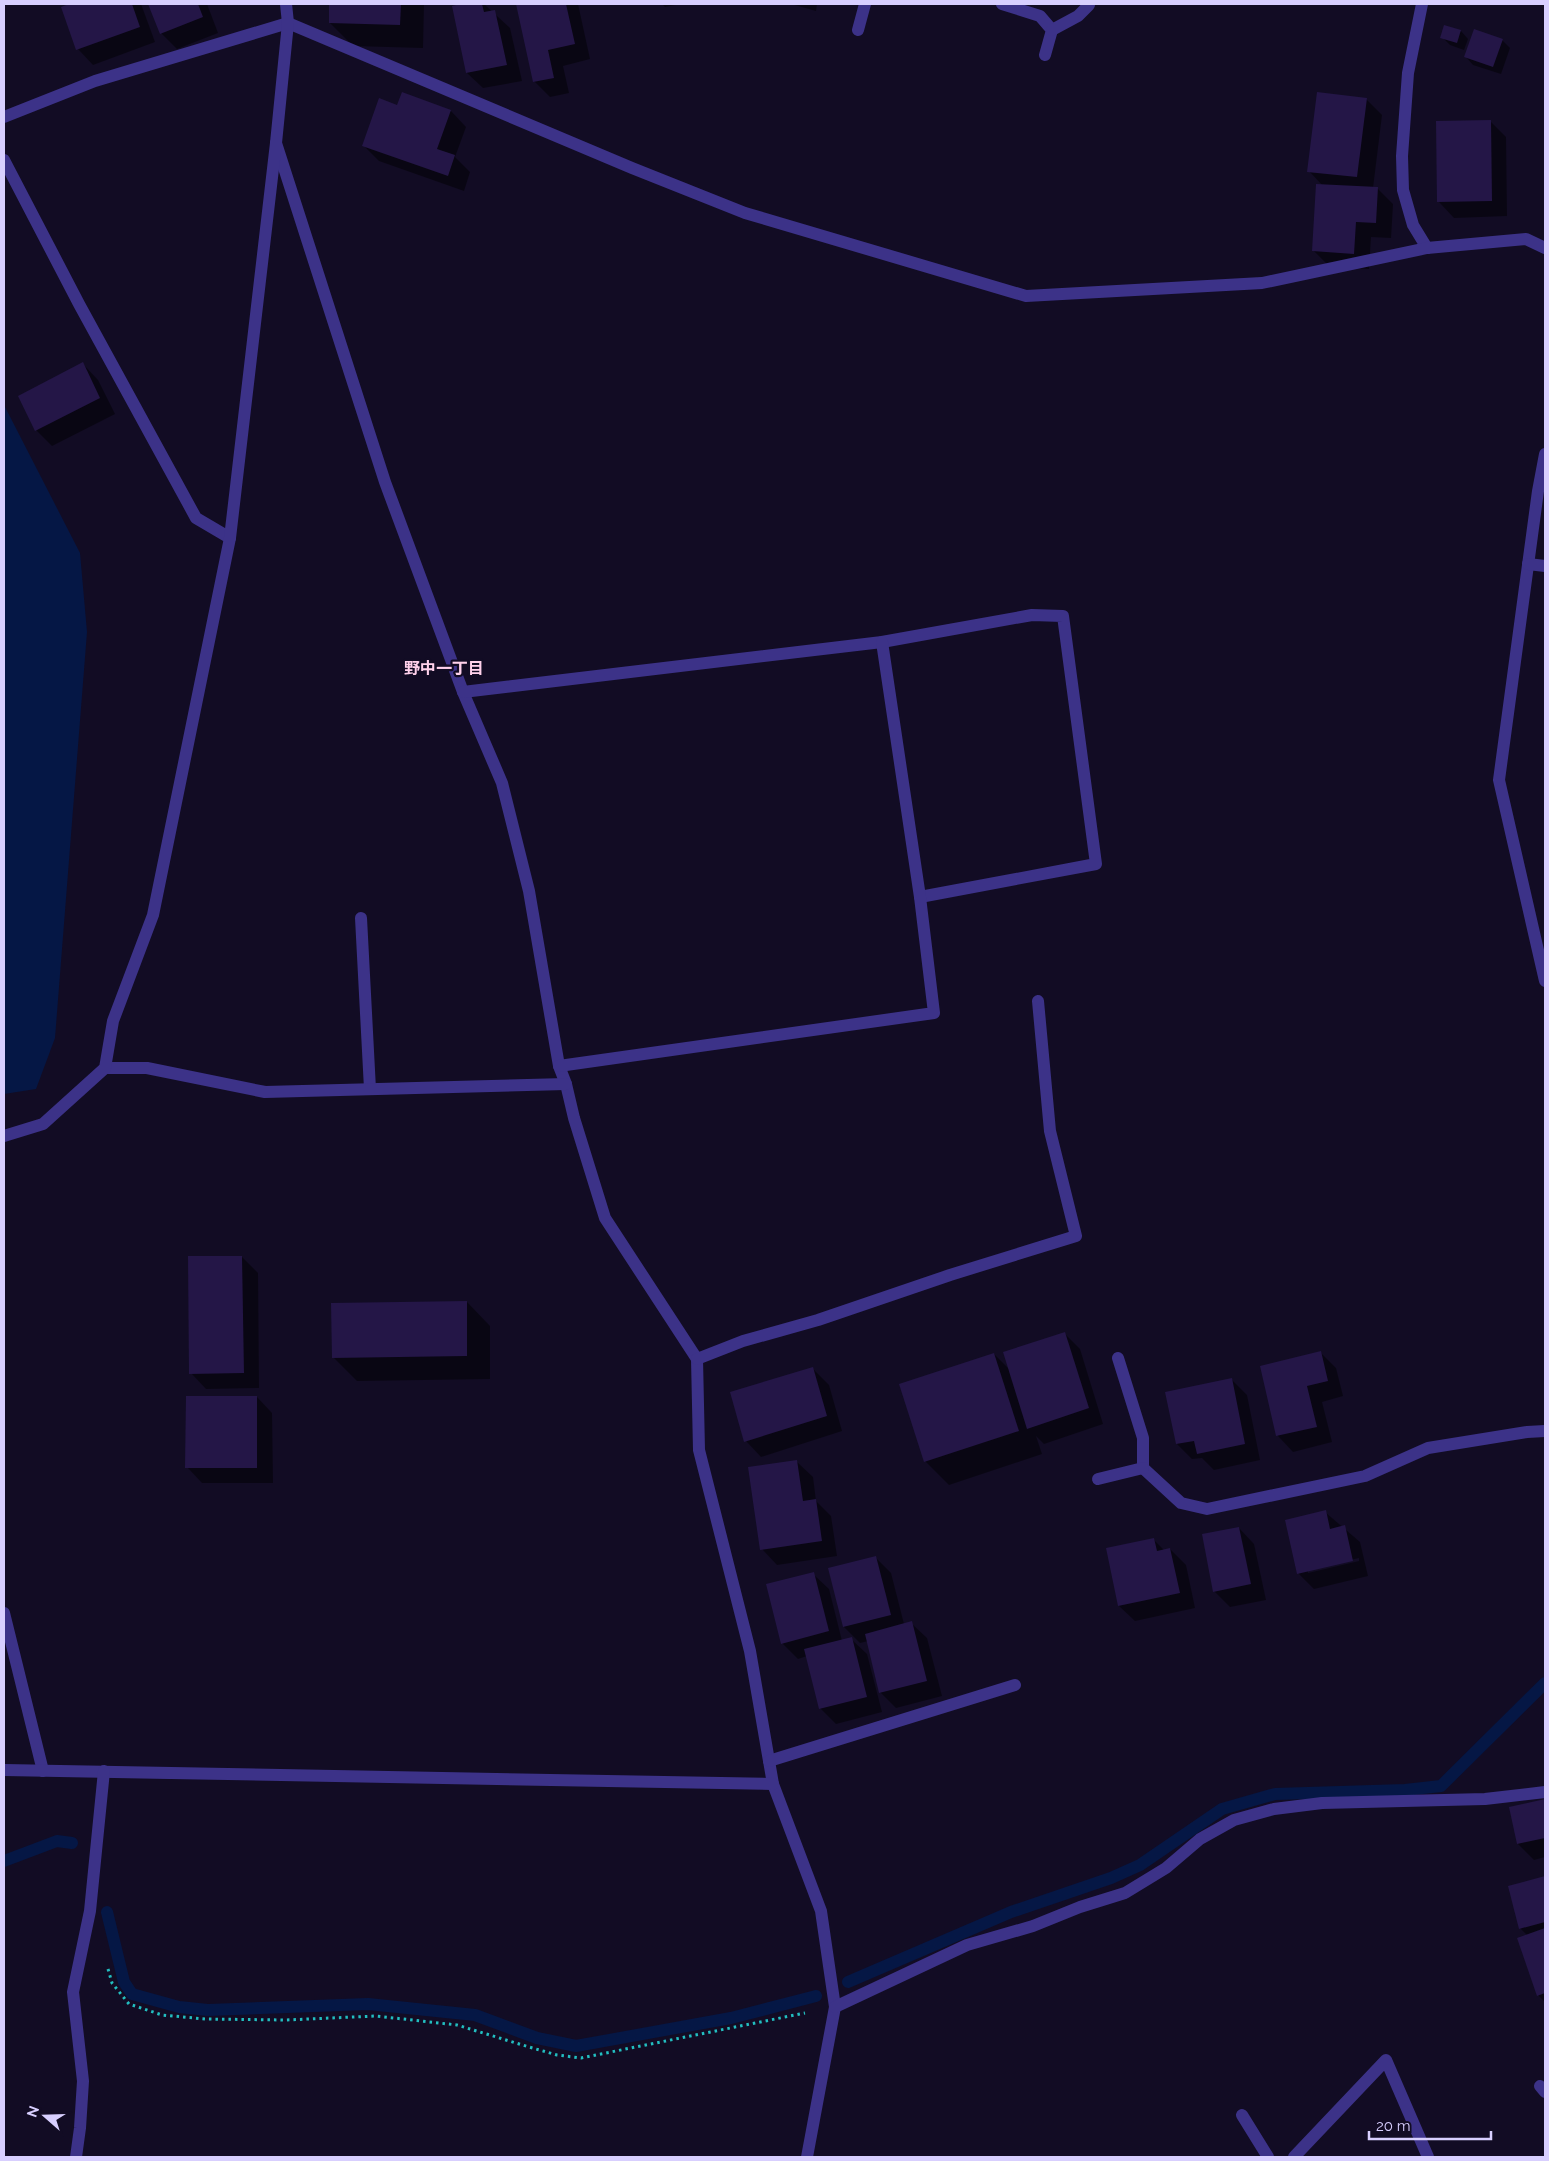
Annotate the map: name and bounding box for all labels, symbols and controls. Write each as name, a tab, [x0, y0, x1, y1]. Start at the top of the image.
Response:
district label: 野中一丁目	[404, 659, 484, 678]
north arrow	[20, 2091, 70, 2141]
text: N	[23, 2104, 42, 2119]
scale bar	[1369, 2108, 1492, 2140]
text: 20 m	[1376, 2117, 1411, 2135]

